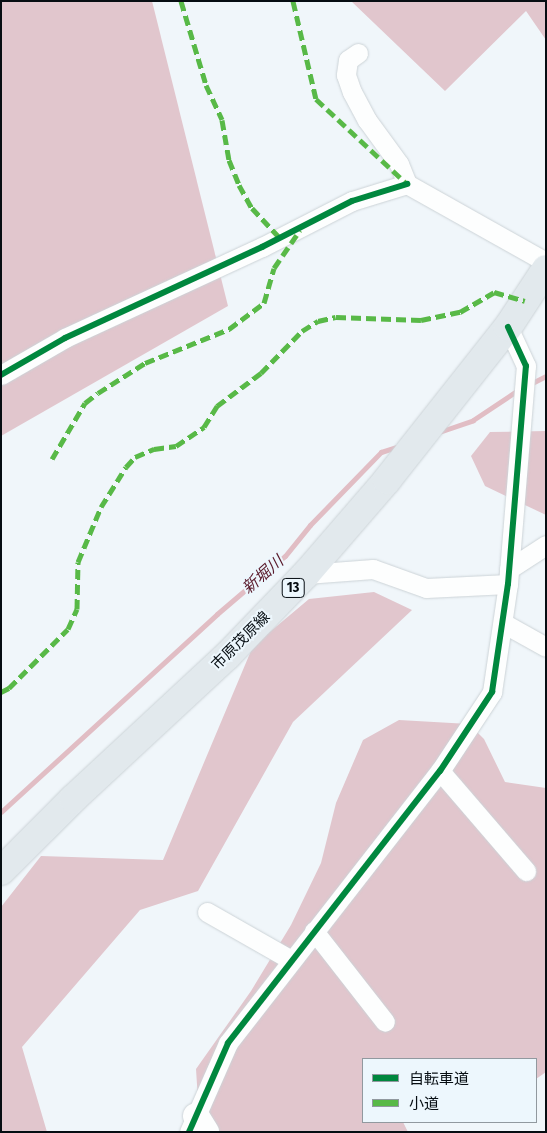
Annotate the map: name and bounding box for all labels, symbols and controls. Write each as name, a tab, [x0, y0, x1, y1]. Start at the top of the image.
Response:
water label: 新堀川	[239, 552, 287, 598]
road number: 13	[280, 576, 306, 600]
street label: 市原茂原線	[208, 608, 274, 674]
legend	[362, 1058, 537, 1123]
text: 自転車道	[409, 1070, 469, 1088]
text: 小道	[409, 1095, 439, 1113]

